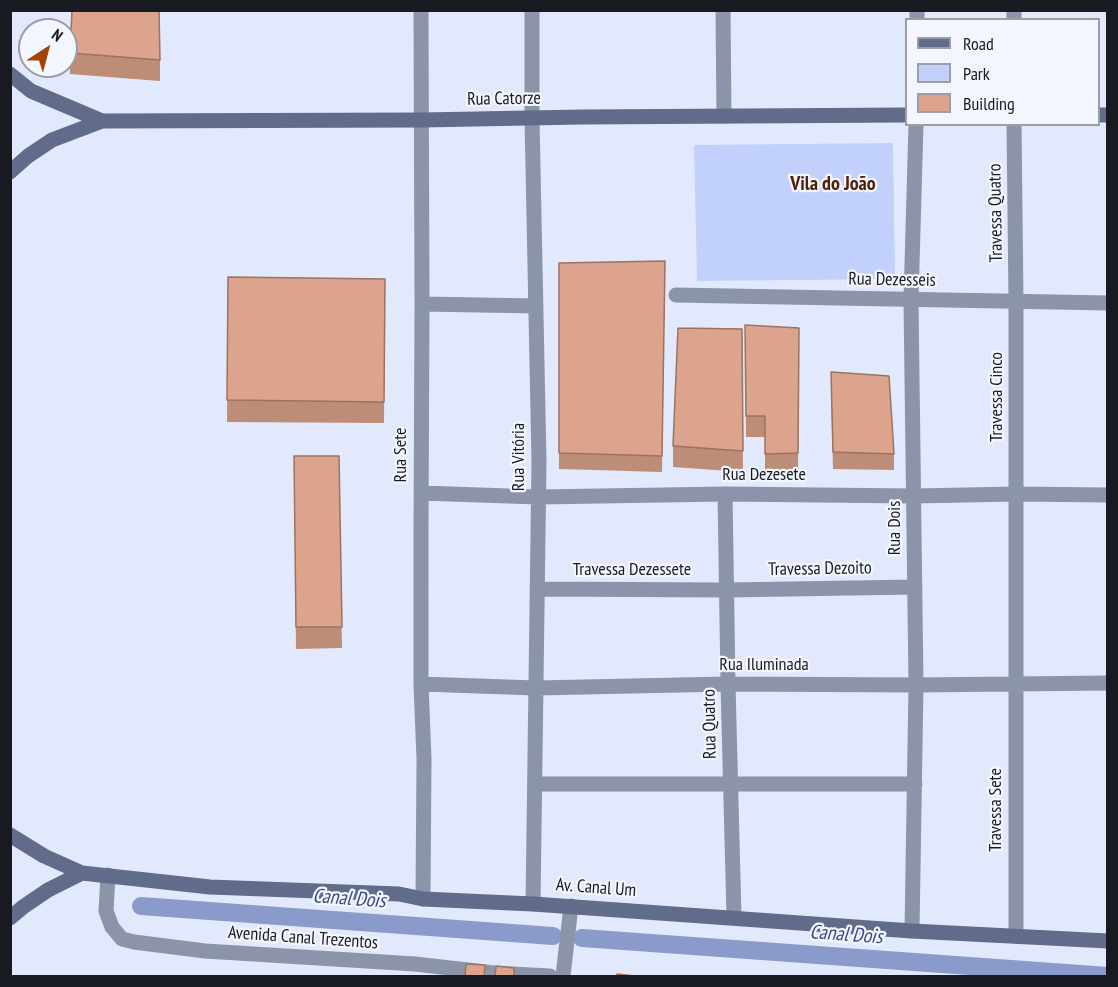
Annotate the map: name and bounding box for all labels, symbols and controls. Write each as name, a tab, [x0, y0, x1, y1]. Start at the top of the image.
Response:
north arrow	[18, 18, 78, 78]
legend	[905, 18, 1100, 126]
text: N	[48, 24, 67, 46]
text: Road	[963, 32, 994, 55]
text: Park	[963, 62, 990, 85]
street label: Rua Catorze	[467, 88, 541, 110]
text: Building	[963, 92, 1015, 115]
street label: Travessa Quatro	[984, 163, 1008, 263]
district label: Vila do João	[790, 172, 876, 196]
street label: Rua Dezesseis	[848, 268, 936, 292]
street label: Travessa Cinco	[986, 352, 1008, 442]
street label: Rua Vitória	[508, 423, 530, 491]
street label: Rua Sete	[390, 428, 412, 482]
street label: Rua Dezesete	[722, 464, 806, 486]
street label: Rua Dois	[884, 501, 906, 555]
street label: Travessa Dezoito	[768, 557, 872, 581]
street label: Travessa Dezessete	[573, 559, 691, 581]
street label: Rua Iluminada	[719, 654, 809, 676]
street label: Rua Quatro	[699, 689, 721, 759]
street label: Travessa Sete	[985, 768, 1007, 852]
street label: Av. Canal Um	[555, 874, 637, 902]
water label: Canal Dois	[312, 884, 386, 914]
water label: Canal Dois	[809, 920, 883, 950]
street label: Avenida Canal Trezentos	[227, 922, 379, 954]

